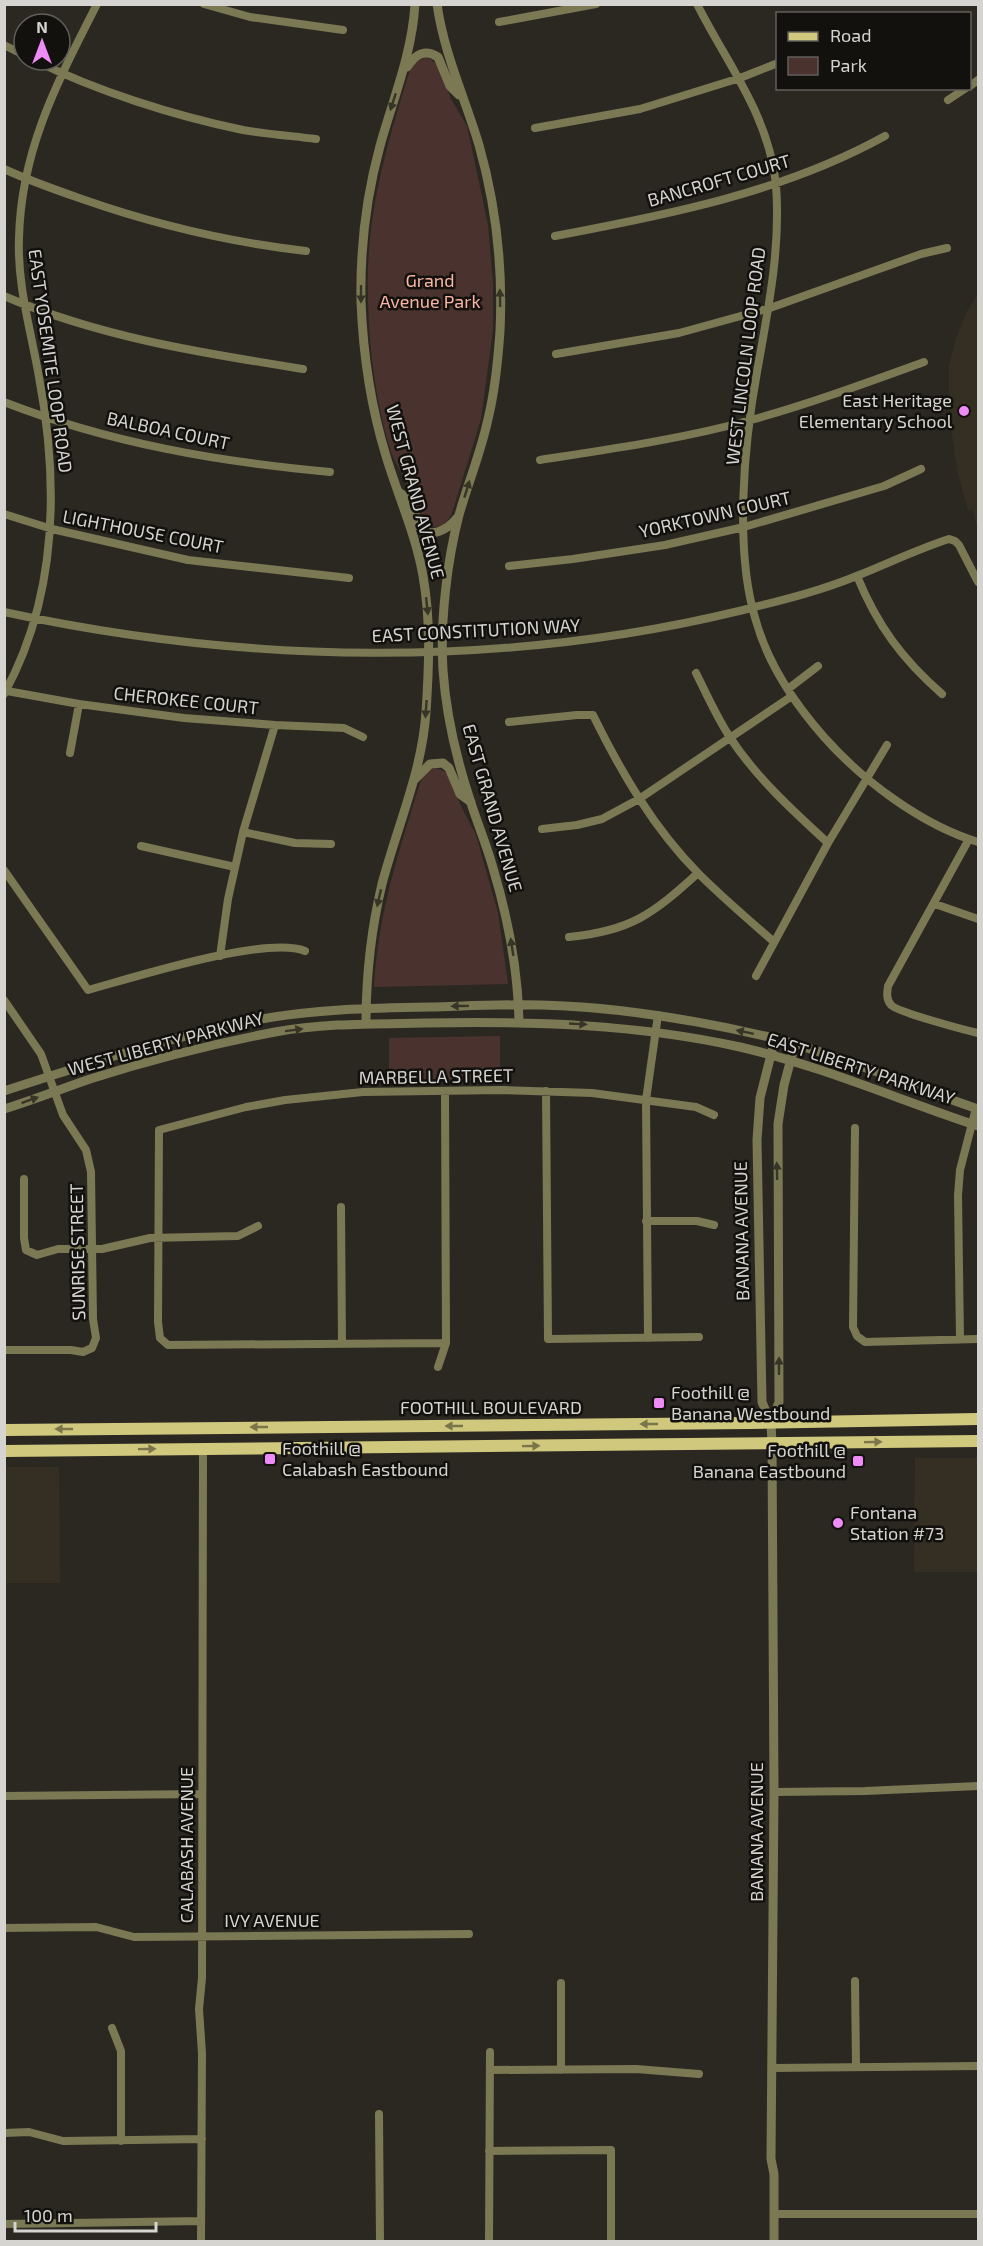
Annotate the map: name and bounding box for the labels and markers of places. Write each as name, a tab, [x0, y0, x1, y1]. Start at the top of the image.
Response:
place label: East Heritage Elementary School	[799, 389, 953, 432]
marker: East Heritage Elementary School	[957, 404, 971, 418]
place label: Foothill @ Banana Westbound	[671, 1381, 830, 1424]
marker: Foothill @ Banana Westbound	[652, 1396, 666, 1410]
place label: Foothill @ Calabash Eastbound	[282, 1437, 449, 1480]
place label: Foothill @ Banana Eastbound	[693, 1439, 846, 1482]
marker: Foothill @ Calabash Eastbound	[263, 1452, 277, 1466]
marker: Foothill @ Banana Eastbound	[851, 1454, 865, 1468]
place label: Fontana Station #73	[850, 1501, 944, 1544]
marker: Fontana Station #73	[831, 1516, 845, 1530]

